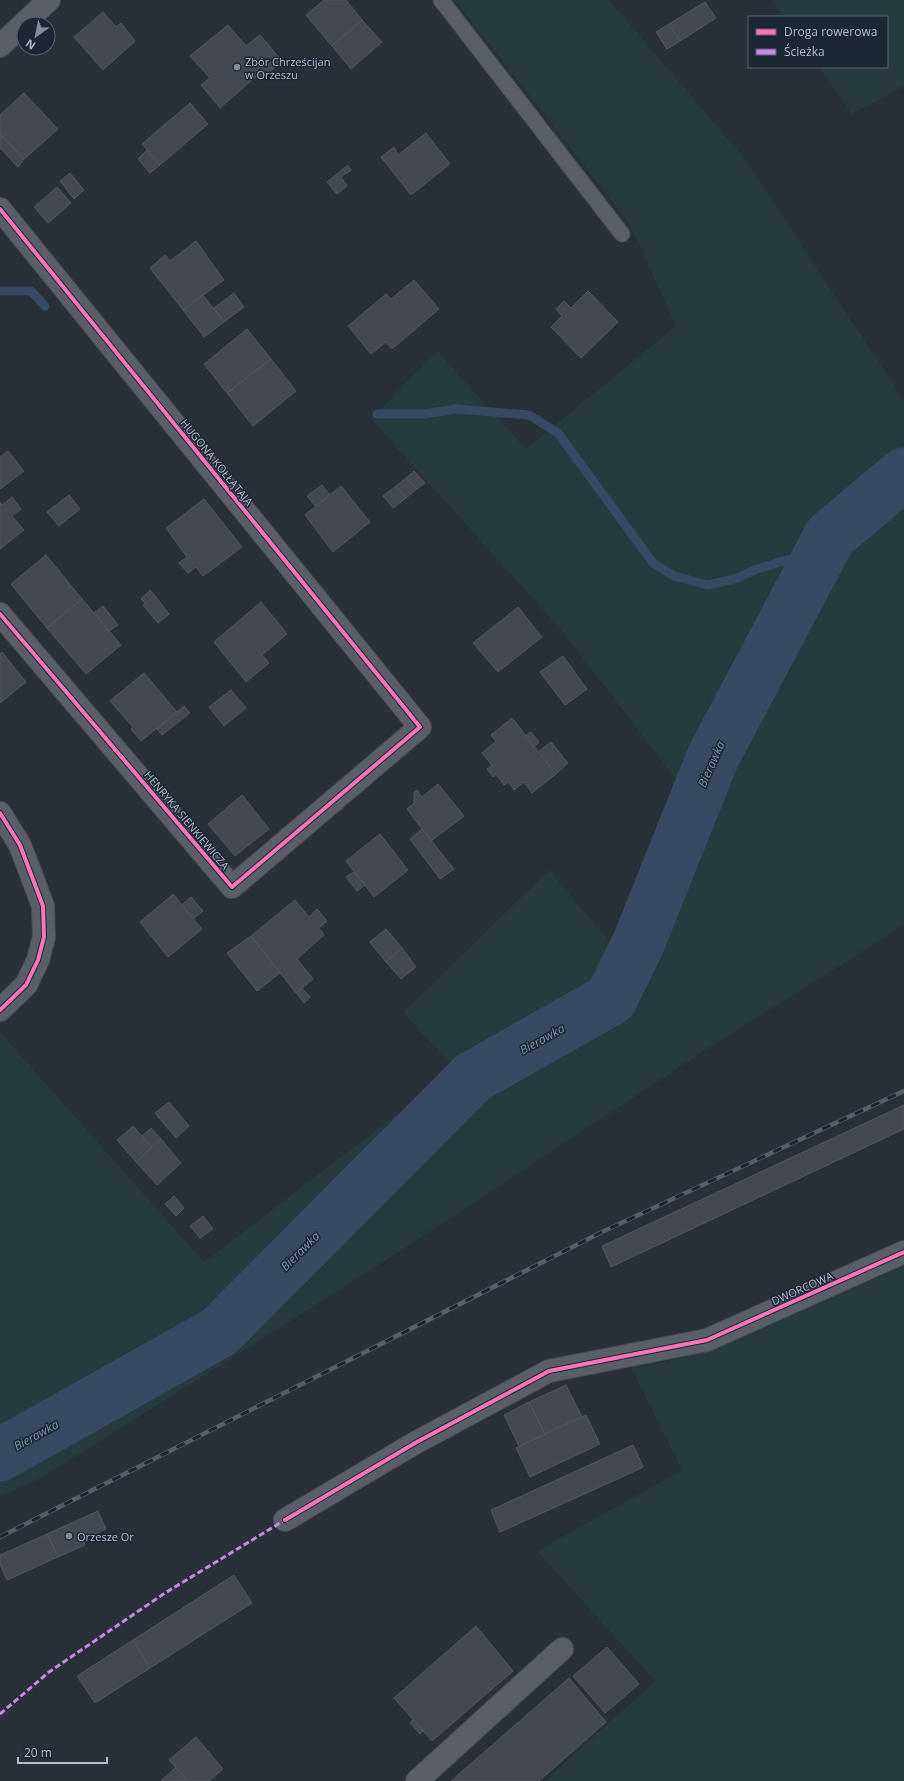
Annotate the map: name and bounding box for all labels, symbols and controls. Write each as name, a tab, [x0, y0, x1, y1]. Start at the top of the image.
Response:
north arrow	[16, 16, 56, 56]
legend	[748, 16, 888, 68]
text: Droga rowerowa	[784, 23, 877, 40]
text: N	[22, 36, 38, 54]
text: Ścieżka	[784, 43, 825, 60]
place label: Zbór Chrześcijan w Orzeszu	[245, 54, 330, 82]
marker: Zbór Chrześcijan w Orzeszu	[232, 62, 242, 72]
street label: HUGONA KOŁŁĄTAJA	[177, 416, 257, 508]
water label: Bierawka	[693, 738, 729, 790]
street label: HENRYKA SIENKIEWICZA	[141, 767, 233, 873]
water label: Bierawka	[516, 1020, 568, 1058]
water label: Bierawka	[277, 1228, 323, 1274]
street label: DWORCOWA	[769, 1268, 835, 1308]
water label: Bierawka	[10, 1416, 62, 1454]
place label: Orzesze Or	[77, 1529, 134, 1544]
marker: Orzesze Or	[64, 1531, 74, 1541]
scale bar	[18, 1739, 107, 1765]
text: 20 m	[24, 1744, 52, 1761]

